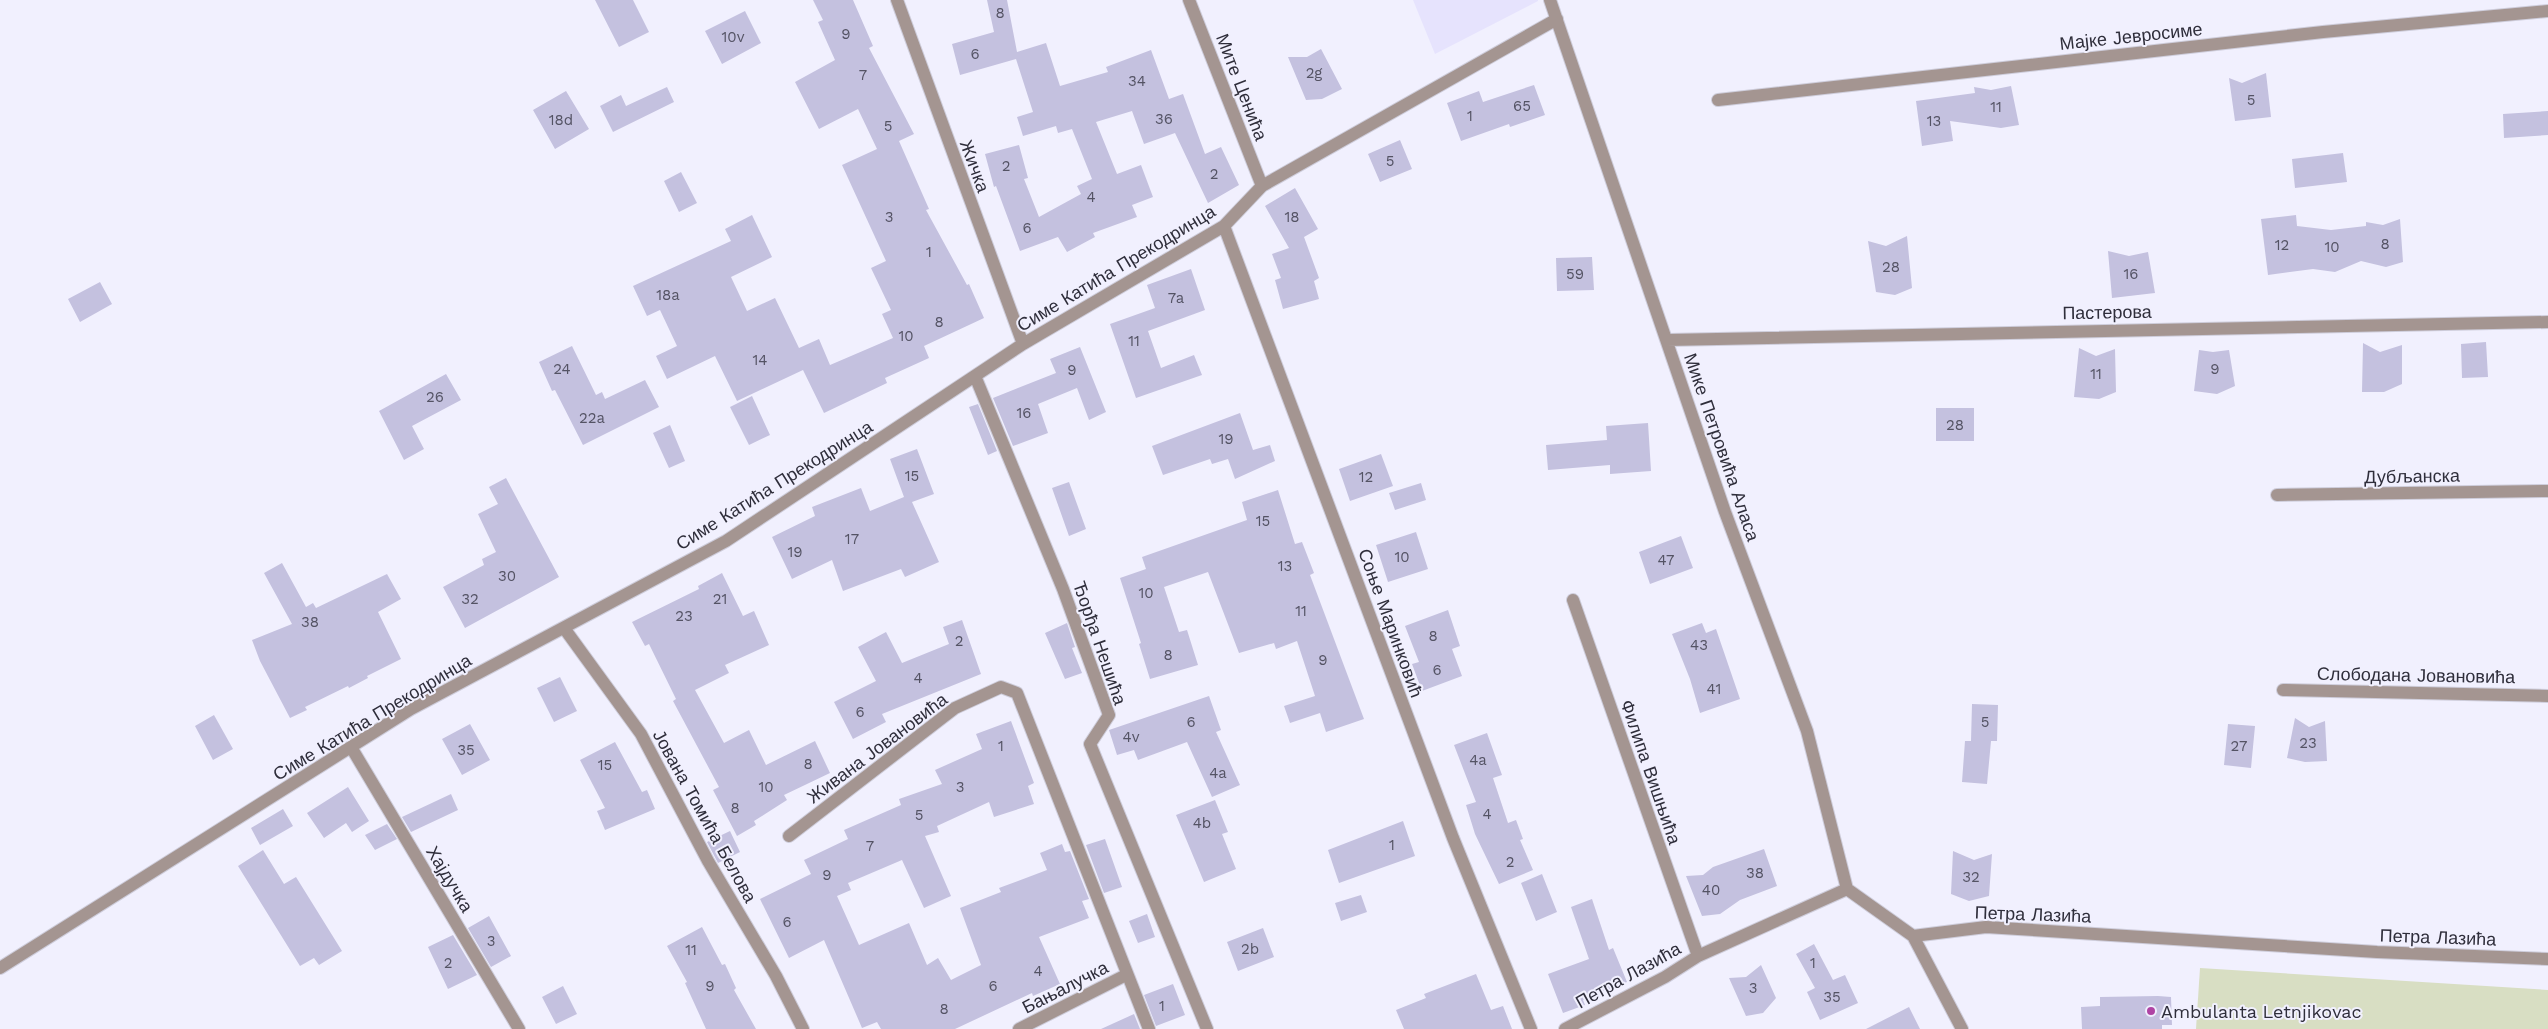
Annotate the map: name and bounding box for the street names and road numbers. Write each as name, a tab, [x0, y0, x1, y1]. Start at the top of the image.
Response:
street label: Мајке Јевросиме	[2059, 18, 2203, 54]
street label: Мите Ценића	[1212, 31, 1272, 144]
street label: Жичка	[956, 137, 994, 196]
street label: Симе Катића Прекодринца	[1013, 200, 1220, 336]
street label: Пастерова	[2062, 301, 2153, 323]
street label: Мике Петровића Аласа	[1680, 350, 1764, 545]
street label: Симе Катића Прекодринца	[672, 415, 877, 554]
street label: Дубљанска	[2364, 465, 2461, 487]
street label: Соње Маринковић	[1354, 546, 1428, 700]
street label: Ђорђа Нешића	[1069, 578, 1131, 708]
street label: Симе Катића Прекодринца	[269, 649, 476, 785]
street label: Слободана Јовановића	[2317, 663, 2516, 687]
street label: Живана Јовановића	[803, 688, 952, 808]
street label: Филипа Вишњића	[1616, 697, 1686, 848]
street label: Јована Томића Белова	[649, 726, 762, 907]
street label: Хајдучка	[422, 842, 478, 917]
street label: Петра Лазића	[1974, 901, 2093, 927]
street label: Петра Лазића	[2379, 924, 2498, 950]
street label: Петра Лазића	[1572, 937, 1685, 1012]
street label: Бањалучка	[1019, 956, 1112, 1018]

